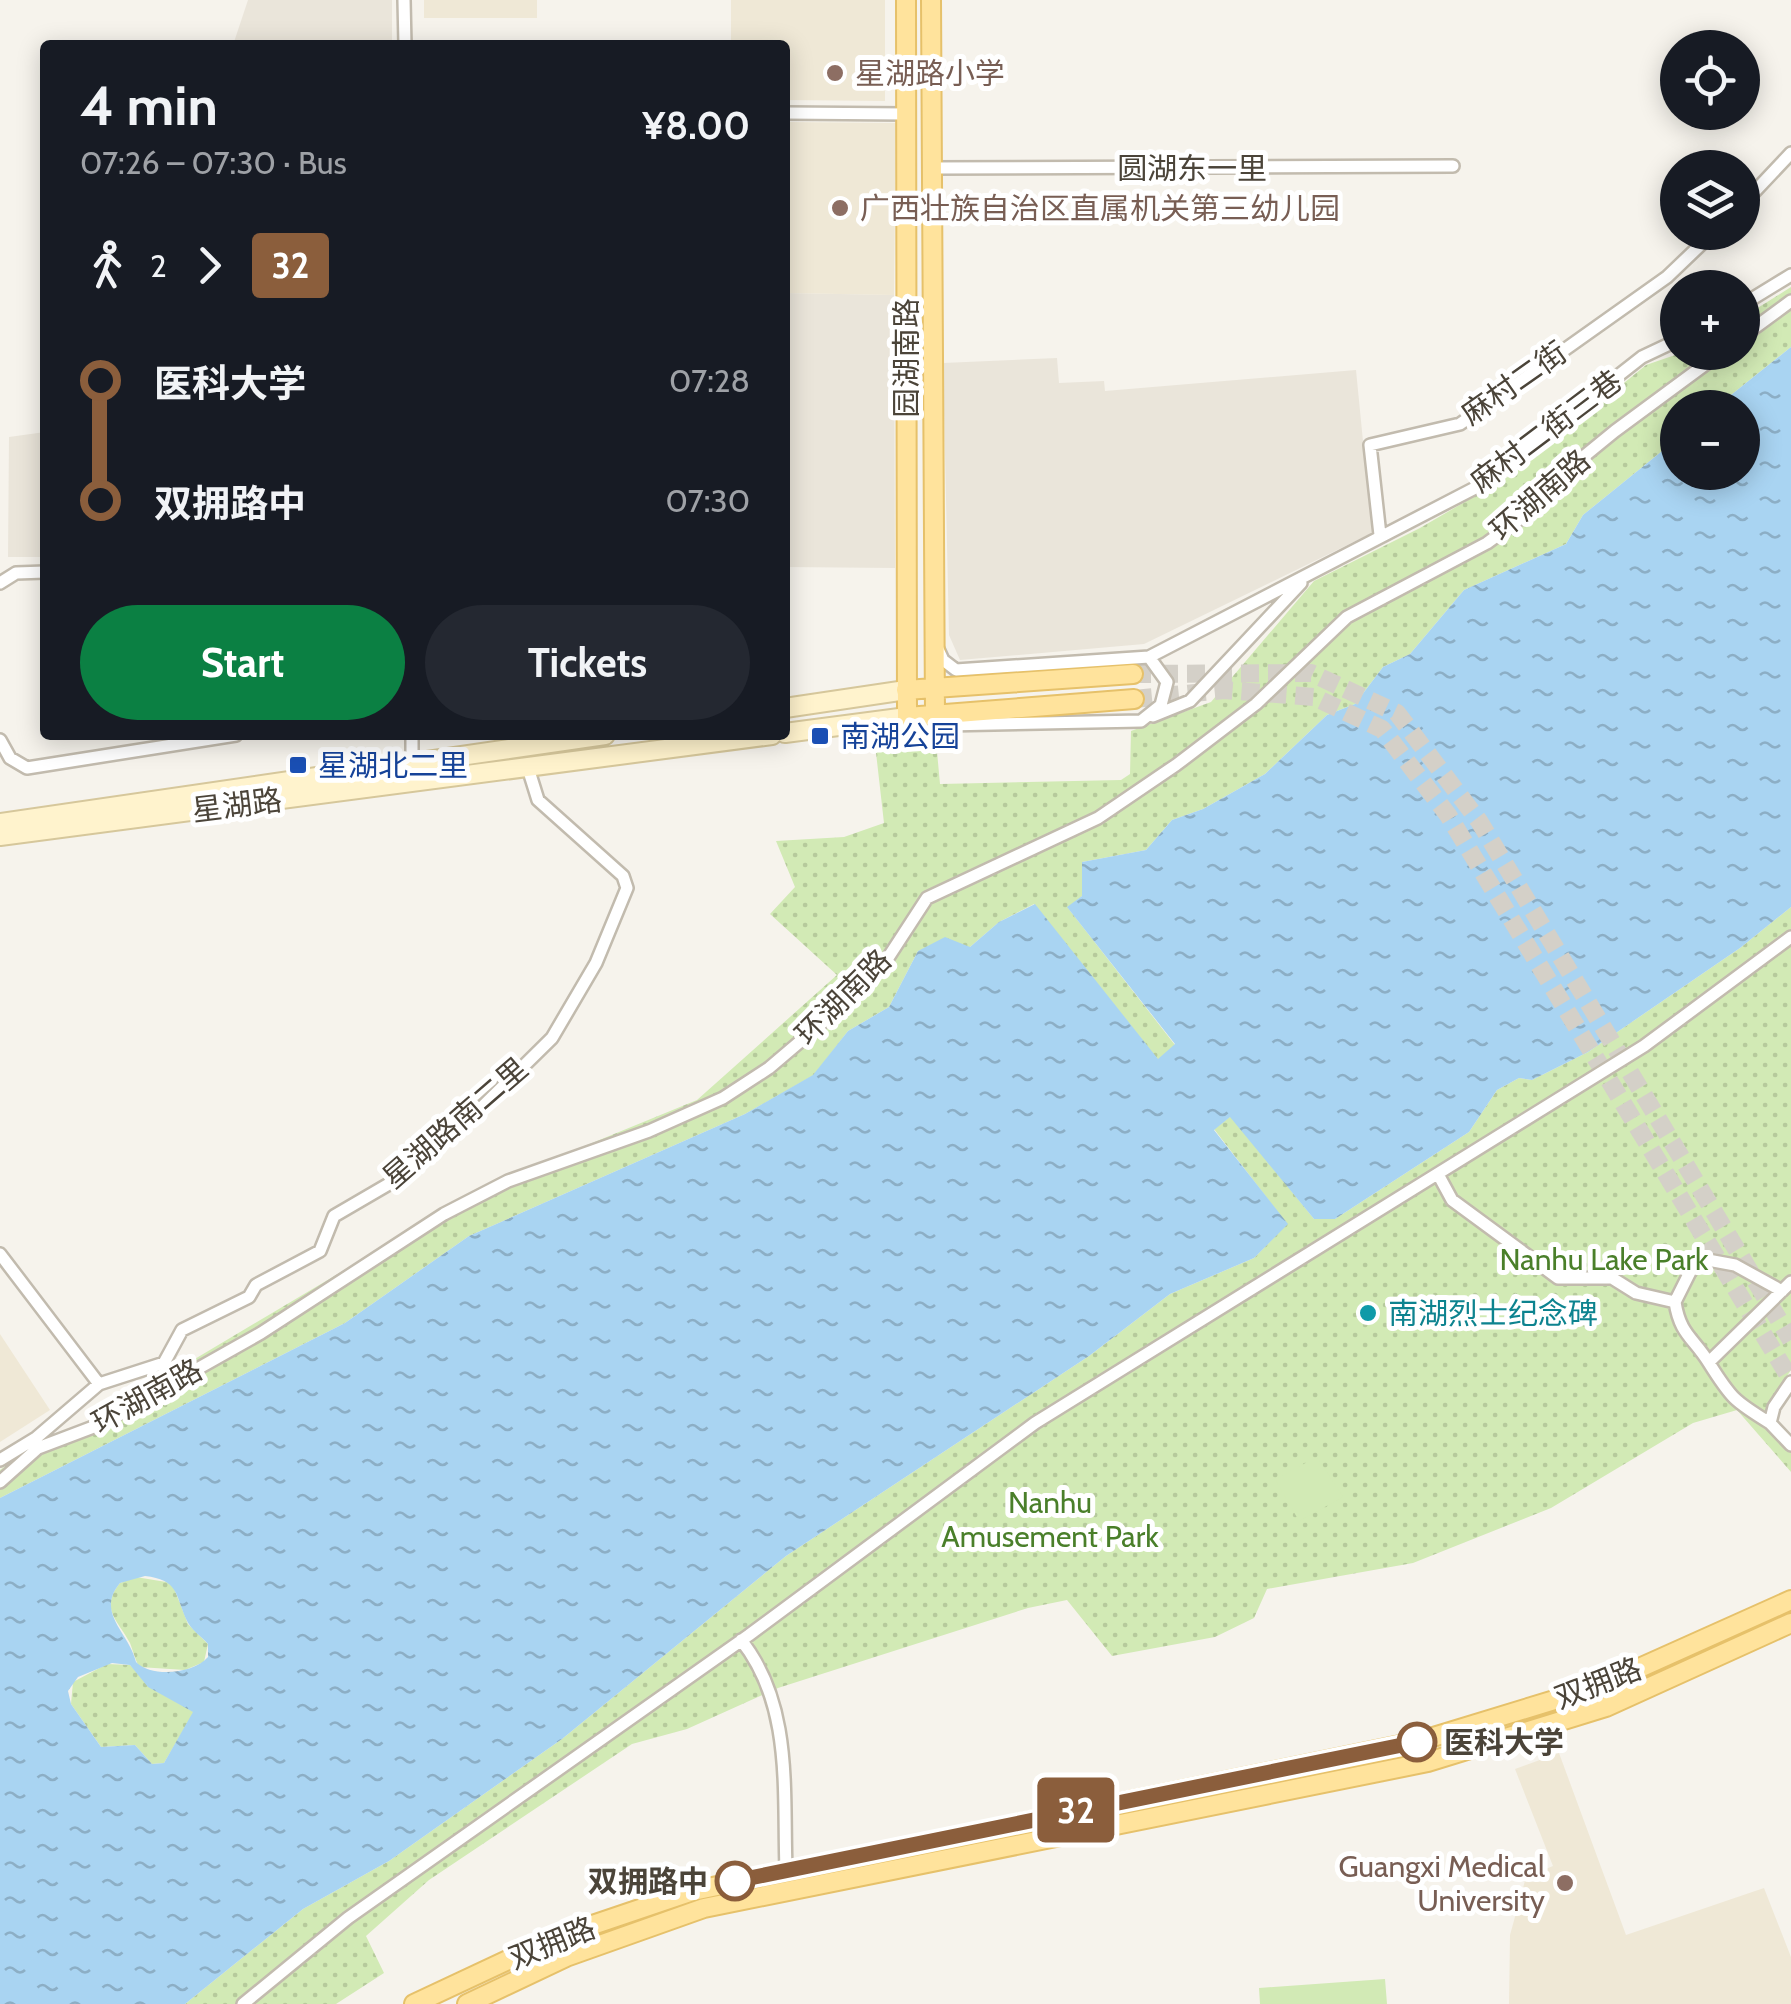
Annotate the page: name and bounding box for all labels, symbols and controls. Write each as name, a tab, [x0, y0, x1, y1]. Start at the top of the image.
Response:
map controls	[1660, 30, 1760, 490]
button: locate	[1660, 30, 1760, 130]
place label: 星湖路小学	[855, 55, 1005, 92]
marker: 星湖路小学	[824, 62, 846, 84]
text: 4 min	[80, 72, 218, 139]
text: ¥8.00	[642, 102, 750, 149]
text: 07:26 – 07:30 · Bus	[80, 143, 347, 182]
street label: 圆湖东一里	[1117, 150, 1267, 187]
button: layers	[1660, 150, 1760, 250]
place label: 广西壮族自治区直属机关第三幼儿园	[860, 190, 1340, 227]
marker: 广西壮族自治区直属机关第三幼儿园	[829, 197, 851, 219]
icon: walk	[80, 238, 135, 293]
icon: forward	[182, 238, 237, 293]
text: 32	[272, 244, 309, 287]
text: 2	[150, 246, 167, 285]
button: +	[1660, 270, 1760, 370]
street label: 园湖南路	[888, 298, 925, 418]
street label: 麻村二街	[1454, 333, 1574, 433]
text: 医科大学	[154, 360, 306, 407]
text: 07:28	[669, 361, 750, 400]
street label: 麻村二街三巷	[1463, 362, 1629, 500]
button: −	[1660, 390, 1760, 490]
street label: 环湖南路	[1483, 442, 1597, 548]
text: 双拥路中	[154, 480, 306, 527]
text: 07:30	[666, 481, 750, 520]
button: Start	[80, 605, 405, 720]
button: Tickets	[425, 605, 750, 720]
place label: 南湖公园	[840, 718, 960, 755]
marker: 南湖公园	[809, 725, 831, 747]
place label: 星湖北二里	[318, 747, 468, 784]
marker: 星湖北二里	[287, 754, 309, 776]
street label: 星湖路	[190, 781, 284, 829]
street label: 环湖南路	[787, 941, 899, 1053]
street label: 星湖路南二里	[375, 1050, 535, 1196]
park label: Nanhu Lake Park	[1499, 1241, 1709, 1278]
place label: 南湖烈士纪念碑	[1388, 1295, 1598, 1332]
marker: 南湖烈士纪念碑	[1357, 1302, 1379, 1324]
street label: 环湖南路	[86, 1351, 208, 1441]
park label: Nanhu Amusement Park	[941, 1484, 1159, 1555]
street label: 双拥路	[1549, 1650, 1647, 1716]
marker: 医科大学	[1398, 1723, 1436, 1761]
place label: 医科大学	[1444, 1724, 1564, 1761]
line badge: 32	[1031, 1778, 1121, 1842]
text: 32	[1057, 1789, 1095, 1832]
place label: Guangxi Medical University	[1338, 1848, 1545, 1919]
marker: 双拥路中	[716, 1862, 754, 1900]
place label: 双拥路中	[588, 1863, 708, 1900]
marker: Guangxi Medical University	[1554, 1872, 1576, 1894]
street label: 双拥路	[503, 1909, 601, 1977]

